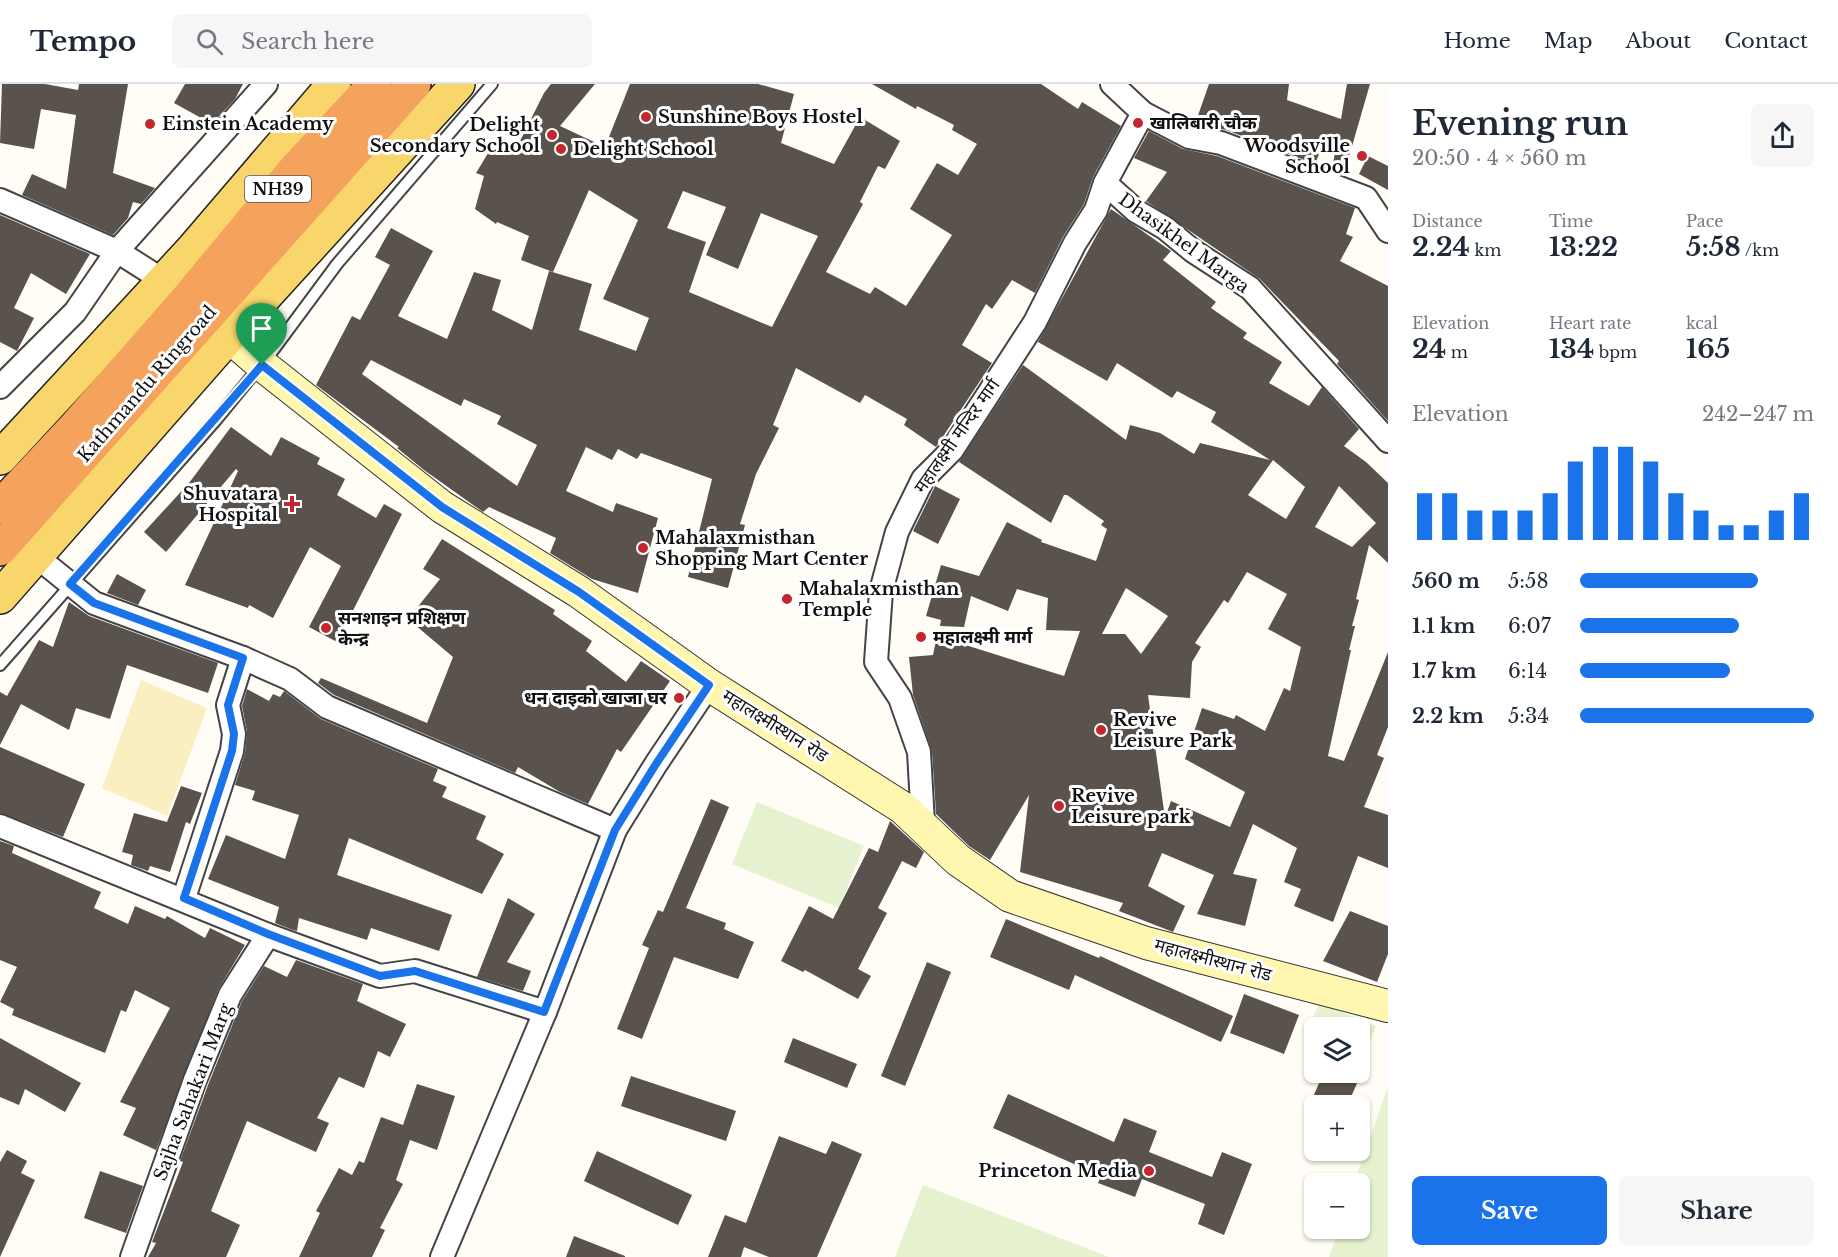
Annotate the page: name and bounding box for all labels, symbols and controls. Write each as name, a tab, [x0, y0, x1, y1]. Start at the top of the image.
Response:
search box	[172, 14, 592, 68]
text: Tempo	[30, 24, 136, 59]
icon: search	[193, 25, 226, 58]
text: Search here	[241, 28, 374, 55]
text: Home	[1444, 28, 1511, 54]
text: Map	[1544, 28, 1592, 54]
text: About	[1625, 28, 1691, 54]
text: Contact	[1724, 28, 1808, 54]
text: Evening run	[1412, 103, 1628, 144]
button: share	[1751, 104, 1814, 167]
place label: Sunshine Boys Hostel	[658, 106, 863, 128]
marker: Sunshine Boys Hostel	[639, 110, 653, 124]
place label: खालिबारी चौक	[1150, 112, 1258, 134]
place label: Einstein Academy	[162, 113, 334, 135]
place label: Delight Secondary School	[370, 114, 541, 157]
marker: खालिबारी चौक	[1131, 116, 1145, 130]
marker: Einstein Academy	[143, 117, 157, 131]
marker: Delight Secondary School	[545, 128, 559, 142]
place label: Woodsville School	[1243, 135, 1351, 178]
place label: Delight School	[573, 138, 714, 160]
marker: Delight School	[554, 142, 568, 156]
text: 20:50 · 4 × 560 m	[1412, 146, 1586, 170]
marker: Woodsville School	[1355, 149, 1369, 163]
road number: NH39	[245, 176, 311, 202]
street label: Dhasikhel Marga	[1114, 188, 1254, 298]
text: Distance	[1412, 211, 1483, 231]
text: Time	[1549, 211, 1593, 231]
text: Pace	[1686, 211, 1723, 231]
text: 2.24	[1412, 231, 1470, 263]
text: 13:22	[1549, 231, 1618, 263]
text: 5:58	[1686, 231, 1741, 263]
text: km	[1470, 240, 1502, 260]
text: /km	[1741, 240, 1779, 260]
street label: Kathmandu Ringroad	[73, 301, 221, 467]
pin	[236, 303, 287, 365]
icon: arrive	[245, 312, 278, 345]
text: Elevation	[1412, 313, 1489, 333]
text: Heart rate	[1549, 313, 1631, 333]
text: kcal	[1686, 313, 1718, 333]
text: 24	[1412, 333, 1446, 365]
text: 134	[1549, 333, 1594, 365]
text: 165	[1686, 333, 1730, 365]
text: m	[1446, 342, 1468, 362]
text: bpm	[1594, 342, 1637, 362]
street label: महालक्ष्मी मन्दिर मार्ग	[909, 374, 1005, 497]
text: Elevation	[1412, 402, 1509, 426]
text: 242–247 m	[1702, 402, 1814, 426]
place label: Shuvatara Hospital	[183, 483, 279, 526]
marker: Shuvatara Hospital	[283, 495, 301, 513]
place label: Mahalaxmisthan Shopping Mart Center	[655, 527, 868, 570]
marker: Mahalaxmisthan Shopping Mart Center	[636, 541, 650, 555]
text: 560 m	[1412, 569, 1480, 593]
text: 5:58	[1508, 569, 1549, 593]
place label: Mahalaxmisthan Temple	[799, 578, 959, 621]
marker: Mahalaxmisthan Temple	[780, 592, 794, 606]
place label: सनशाइन प्रशिक्षण केन्द्र	[338, 607, 466, 650]
text: 1.1 km	[1412, 614, 1475, 638]
text: 6:07	[1508, 614, 1551, 638]
marker: सनशाइन प्रशिक्षण केन्द्र	[319, 621, 333, 635]
place label: महालक्ष्मी मार्ग	[933, 626, 1033, 648]
marker: महालक्ष्मी मार्ग	[914, 630, 928, 644]
text: 1.7 km	[1412, 659, 1477, 683]
text: 6:14	[1508, 659, 1547, 683]
street label: महालक्ष्मीस्थान रोड	[718, 685, 832, 767]
place label: धन दाइको खाजा घर	[524, 687, 668, 709]
marker: धन दाइको खाजा घर	[672, 691, 686, 705]
text: 2.2 km	[1412, 704, 1484, 728]
text: 5:34	[1508, 704, 1549, 728]
place label: Revive Leisure Park	[1113, 709, 1234, 752]
marker: Revive Leisure Park	[1094, 723, 1108, 737]
place label: Revive Leisure park	[1071, 785, 1192, 828]
marker: Revive Leisure park	[1052, 799, 1066, 813]
street label: महालक्ष्मीस्थान रोड	[1152, 934, 1274, 986]
street label: Sajha Sahakari Marg	[149, 1000, 237, 1184]
map controls	[1304, 1017, 1370, 1239]
button: layers	[1304, 1017, 1370, 1083]
button: +	[1304, 1095, 1370, 1161]
place label: Princeton Media	[978, 1160, 1138, 1182]
marker: Princeton Media	[1142, 1164, 1156, 1178]
button: −	[1304, 1173, 1370, 1239]
button: Save	[1412, 1176, 1607, 1245]
button: Share	[1619, 1176, 1814, 1245]

